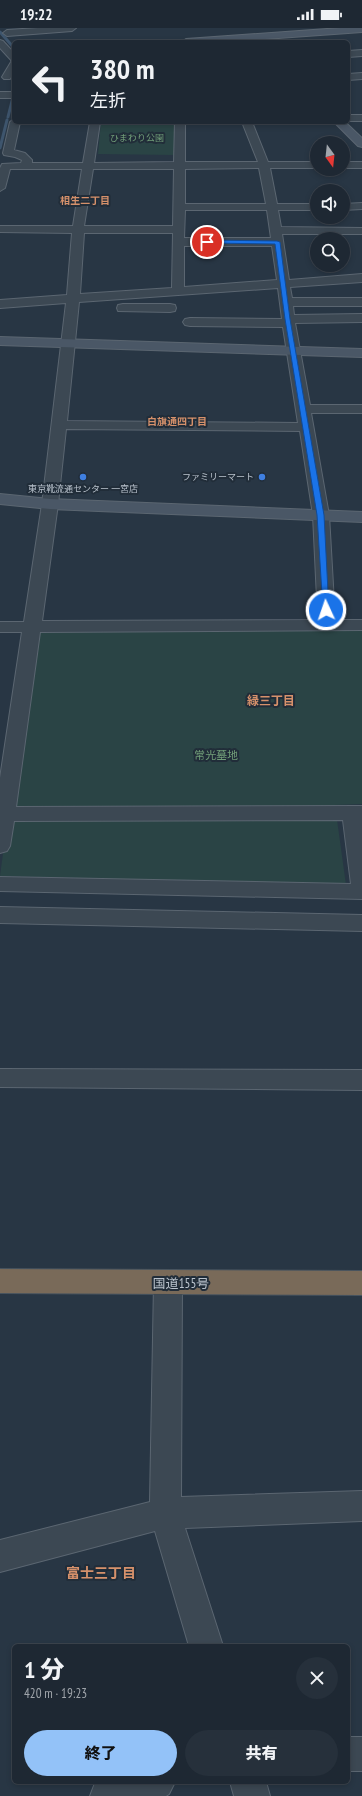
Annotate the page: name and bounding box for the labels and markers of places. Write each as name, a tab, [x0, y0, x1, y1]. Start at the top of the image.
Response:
pin	[190, 225, 224, 259]
place label: ファミリーマート	[182, 471, 254, 482]
marker: 東京靴流通センター 一宮店	[78, 472, 88, 482]
marker: ファミリーマート	[257, 472, 267, 482]
place label: 東京靴流通センター 一宮店	[28, 483, 138, 494]

